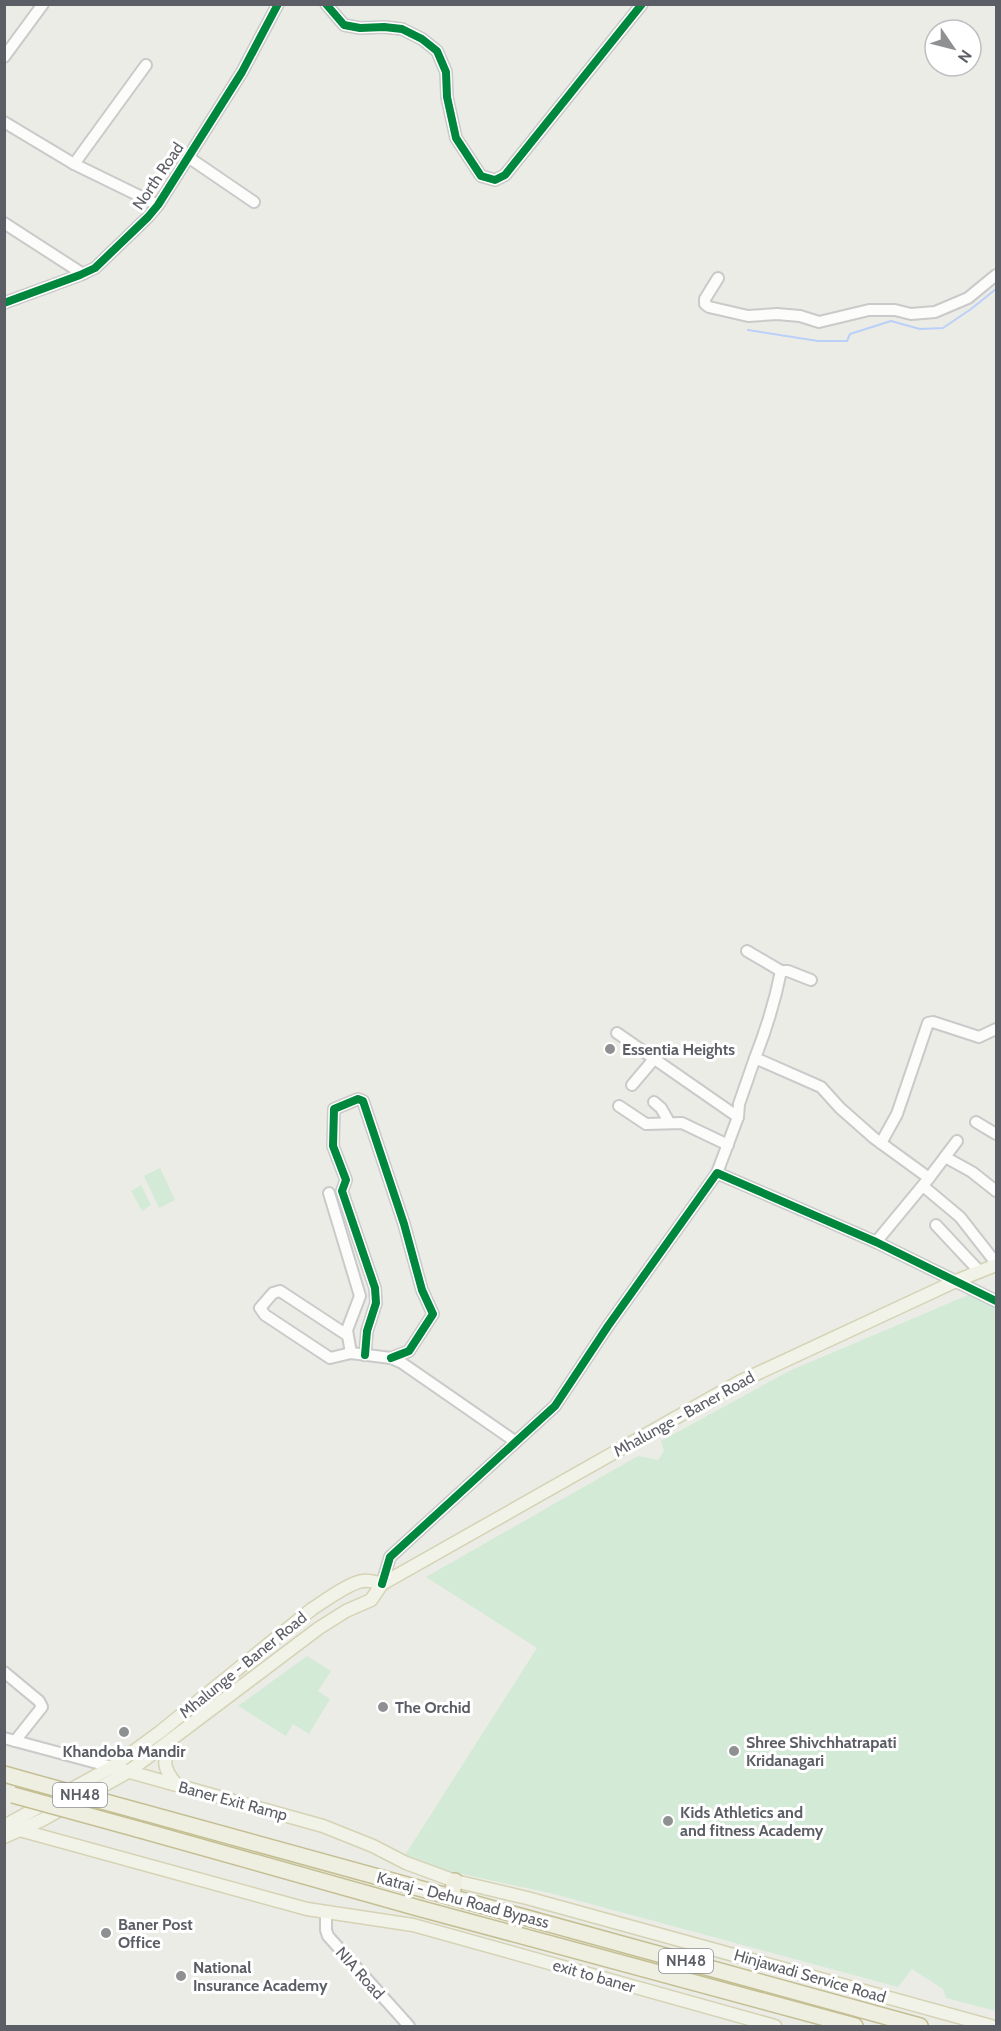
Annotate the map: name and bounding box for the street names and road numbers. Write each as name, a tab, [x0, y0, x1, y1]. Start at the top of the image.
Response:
street label: North Road	[129, 139, 187, 213]
street label: Mhalunge - Baner Road	[610, 1367, 758, 1461]
street label: Mhalunge - Baner Road	[176, 1608, 310, 1722]
street label: Baner Exit Ramp	[176, 1777, 290, 1825]
road number: NH48	[53, 1783, 107, 1807]
street label: Katraj - Dehu Road Bypass	[375, 1868, 552, 1932]
street label: NIA Road	[332, 1943, 388, 2003]
street label: Hinjawadi Service Road	[732, 1945, 888, 2007]
road number: NH48	[659, 1949, 713, 1973]
street label: exit to baner	[551, 1955, 638, 1997]

